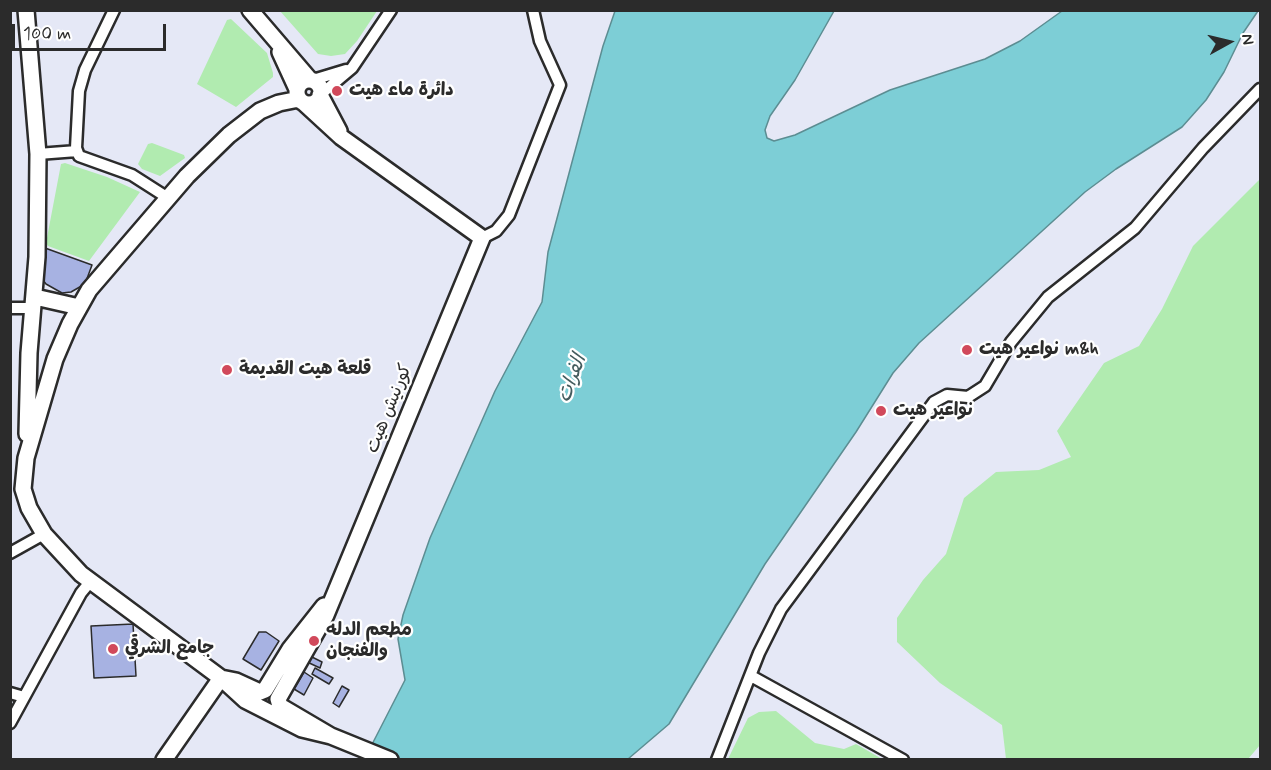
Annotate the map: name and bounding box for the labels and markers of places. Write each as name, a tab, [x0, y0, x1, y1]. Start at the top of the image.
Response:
place label: دائرة ماء هيت	[349, 80, 454, 102]
marker: دائرة ماء هيت	[330, 84, 344, 98]
place label: نواعير هيت m&h	[979, 339, 1099, 361]
marker: نواعير هيت m&h	[960, 343, 974, 357]
place label: قلعة هيت القديمة	[239, 359, 372, 381]
marker: قلعة هيت القديمة	[220, 363, 234, 377]
place label: نواعير هيت	[893, 400, 974, 422]
marker: نواعير هيت	[874, 404, 888, 418]
place label: مطعم الدله والفنجان	[326, 620, 412, 662]
marker: مطعم الدله والفنجان	[307, 634, 321, 648]
place label: جامع الشرقي	[125, 638, 214, 660]
marker: جامع الشرقي	[106, 642, 120, 656]

